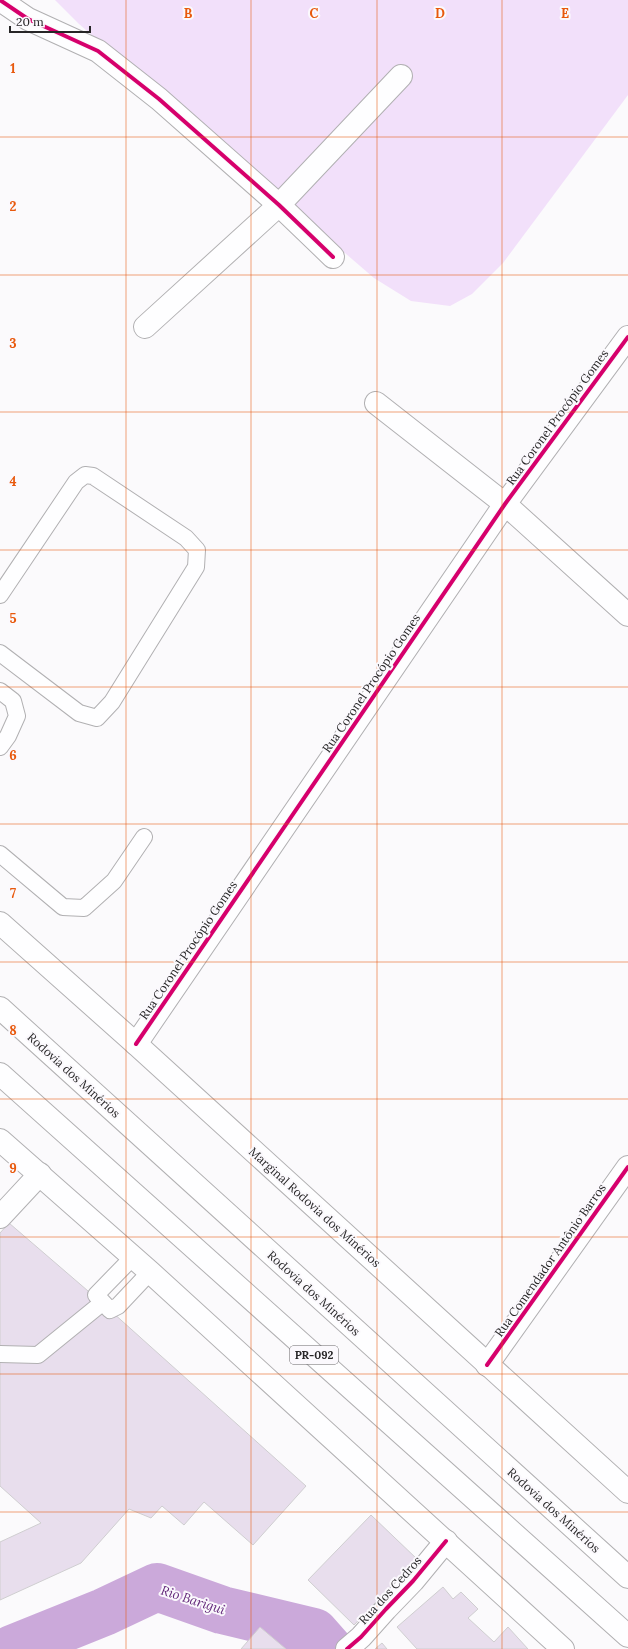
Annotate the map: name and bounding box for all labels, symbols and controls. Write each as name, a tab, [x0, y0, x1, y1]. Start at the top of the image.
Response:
text: B	[184, 5, 193, 22]
text: C	[310, 5, 319, 22]
text: D	[435, 5, 445, 22]
text: E	[561, 5, 569, 22]
scale bar	[10, 8, 90, 34]
text: 20 m	[16, 14, 44, 29]
text: 1	[10, 60, 16, 77]
text: 2	[10, 198, 17, 215]
text: 3	[9, 335, 17, 352]
street label: Rua Coronel Procópio Gomes	[503, 346, 612, 488]
text: 4	[9, 473, 17, 490]
text: 5	[9, 610, 17, 627]
street label: Rua Coronel Procópio Gomes	[319, 610, 423, 755]
text: 6	[9, 747, 17, 764]
street label: Rua Coronel Procópio Gomes	[136, 877, 240, 1022]
text: 7	[10, 885, 16, 902]
text: 8	[9, 1022, 17, 1039]
street label: Rodovia dos Minérios	[25, 1029, 124, 1121]
street label: Marginal Rodovia dos Minérios	[246, 1144, 384, 1270]
text: 9	[9, 1160, 17, 1177]
street label: Rua Comendador Antônio Barros	[491, 1180, 609, 1340]
street label: Rodovia dos Minérios	[265, 1247, 364, 1339]
road number: PR-092	[290, 1346, 338, 1364]
street label: Rodovia dos Minérios	[505, 1464, 604, 1556]
street label: Rua dos Cedros	[355, 1552, 425, 1627]
water label: Rio Barigui	[159, 1582, 228, 1619]

